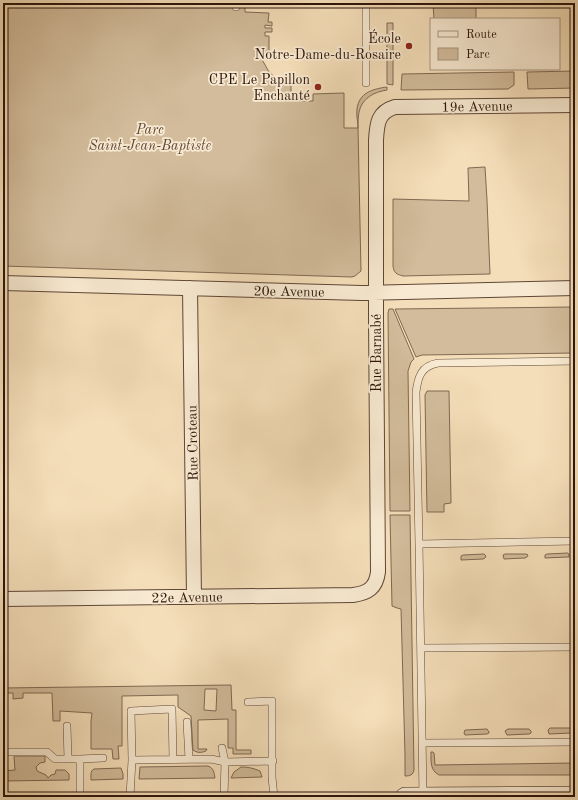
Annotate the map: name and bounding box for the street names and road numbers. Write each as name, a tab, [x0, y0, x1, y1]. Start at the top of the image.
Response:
street label: 19e Avenue	[441, 99, 513, 115]
street label: 20e Avenue	[253, 284, 325, 300]
street label: Rue Barnabé	[370, 314, 384, 392]
street label: Rue Croteau	[185, 405, 201, 481]
street label: 22e Avenue	[151, 590, 223, 606]

